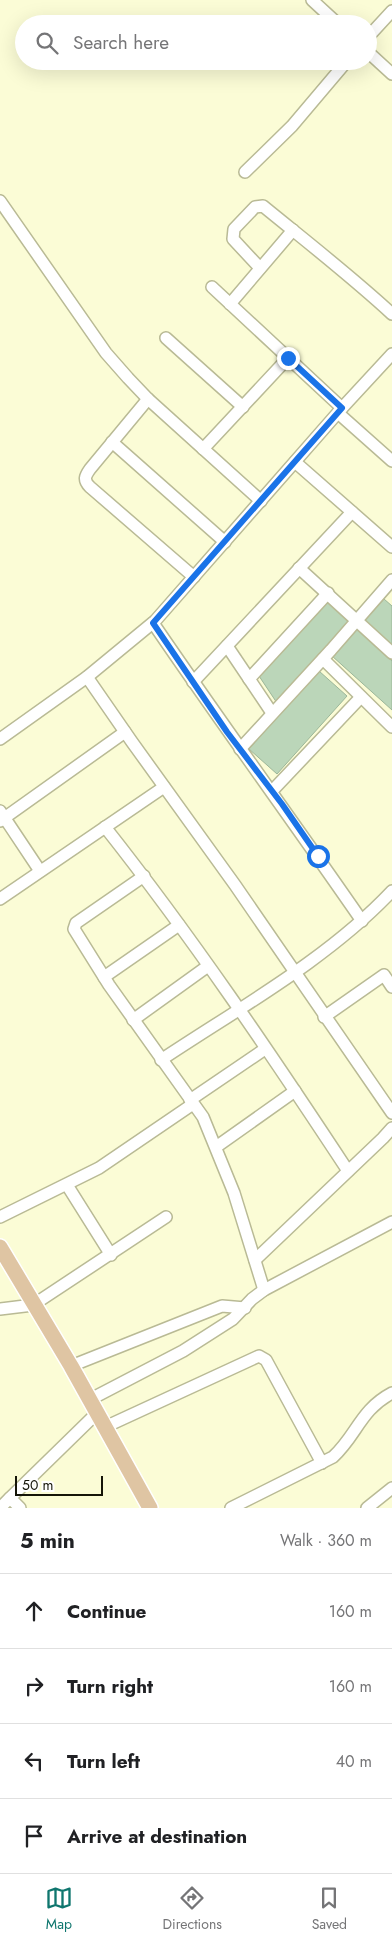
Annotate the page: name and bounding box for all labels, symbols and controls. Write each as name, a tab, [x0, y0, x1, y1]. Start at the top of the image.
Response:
search box	[15, 15, 377, 70]
icon: search	[33, 29, 61, 57]
text: Search here	[73, 29, 169, 56]
route end	[277, 347, 300, 370]
route start	[307, 845, 330, 868]
scale bar	[15, 1473, 102, 1496]
text: 50 m	[22, 1475, 53, 1495]
text: 5 min	[20, 1526, 75, 1556]
text: Walk · 360 m	[280, 1529, 372, 1552]
icon: ahead	[20, 1597, 48, 1625]
text: Continue	[67, 1598, 146, 1625]
text: 160 m	[329, 1600, 372, 1623]
icon: right	[20, 1672, 48, 1700]
text: Turn right	[67, 1673, 153, 1700]
text: 160 m	[329, 1675, 372, 1698]
icon: left	[20, 1747, 48, 1775]
text: Turn left	[67, 1748, 140, 1775]
text: 40 m	[336, 1750, 372, 1773]
icon: arrive	[20, 1822, 48, 1850]
text: Arrive at destination	[67, 1823, 247, 1850]
tab: Map	[45, 1884, 73, 1934]
tab: Directions	[163, 1884, 222, 1934]
tab: Saved	[312, 1884, 347, 1934]

